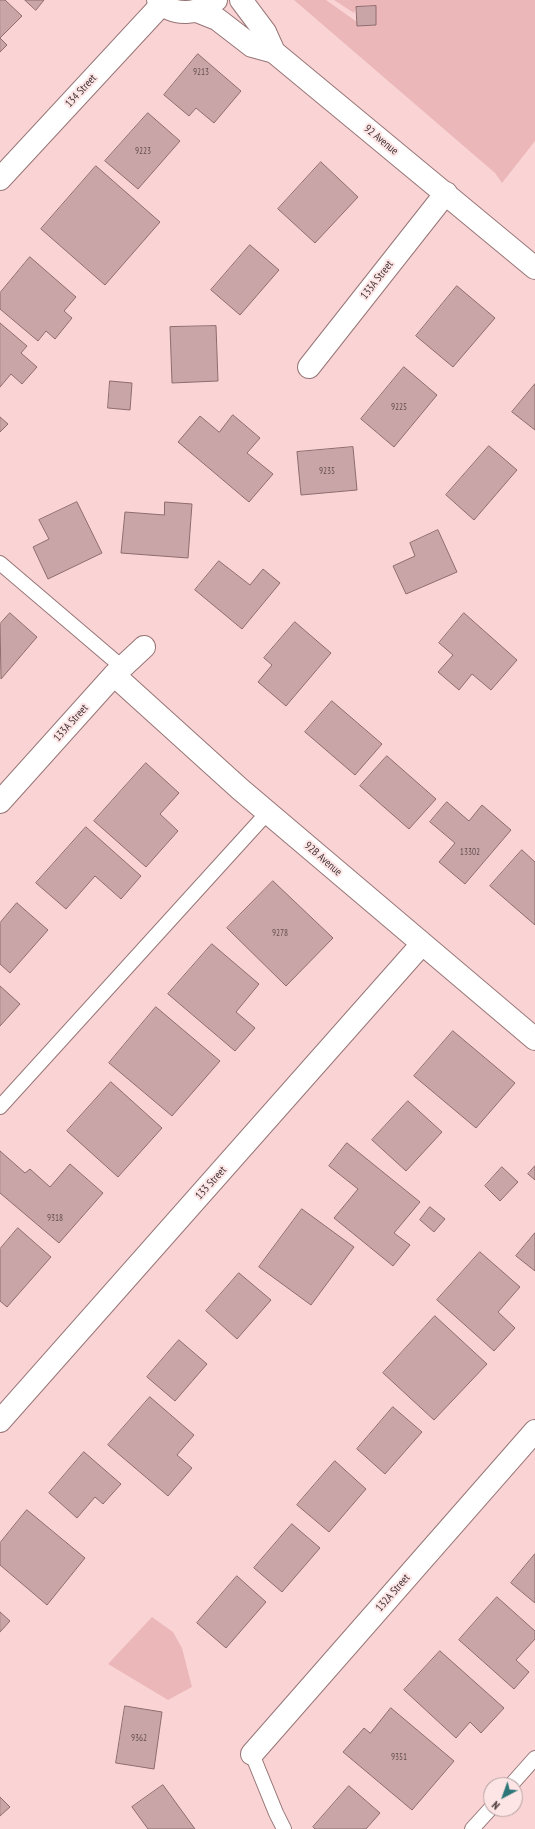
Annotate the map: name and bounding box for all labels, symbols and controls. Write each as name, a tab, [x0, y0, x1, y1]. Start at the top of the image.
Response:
house number: 9213	[193, 67, 209, 77]
street label: 134 Street	[63, 72, 99, 110]
street label: 92 Avenue	[361, 122, 401, 158]
house number: 9223	[135, 146, 151, 156]
street label: 133A Street	[358, 258, 396, 302]
house number: 9225	[391, 402, 407, 412]
house number: 9235	[319, 466, 335, 476]
street label: 133A Street	[51, 702, 91, 744]
street label: 92B Avenue	[302, 839, 344, 879]
house number: 13302	[460, 847, 480, 857]
house number: 9278	[272, 928, 288, 938]
street label: 133 Street	[193, 1164, 229, 1202]
house number: 9318	[47, 1213, 63, 1223]
street label: 132A Street	[373, 1572, 413, 1614]
house number: 9362	[131, 1733, 147, 1743]
house number: 9351	[391, 1752, 407, 1762]
north arrow	[483, 1777, 523, 1817]
text: N	[489, 1798, 503, 1813]

